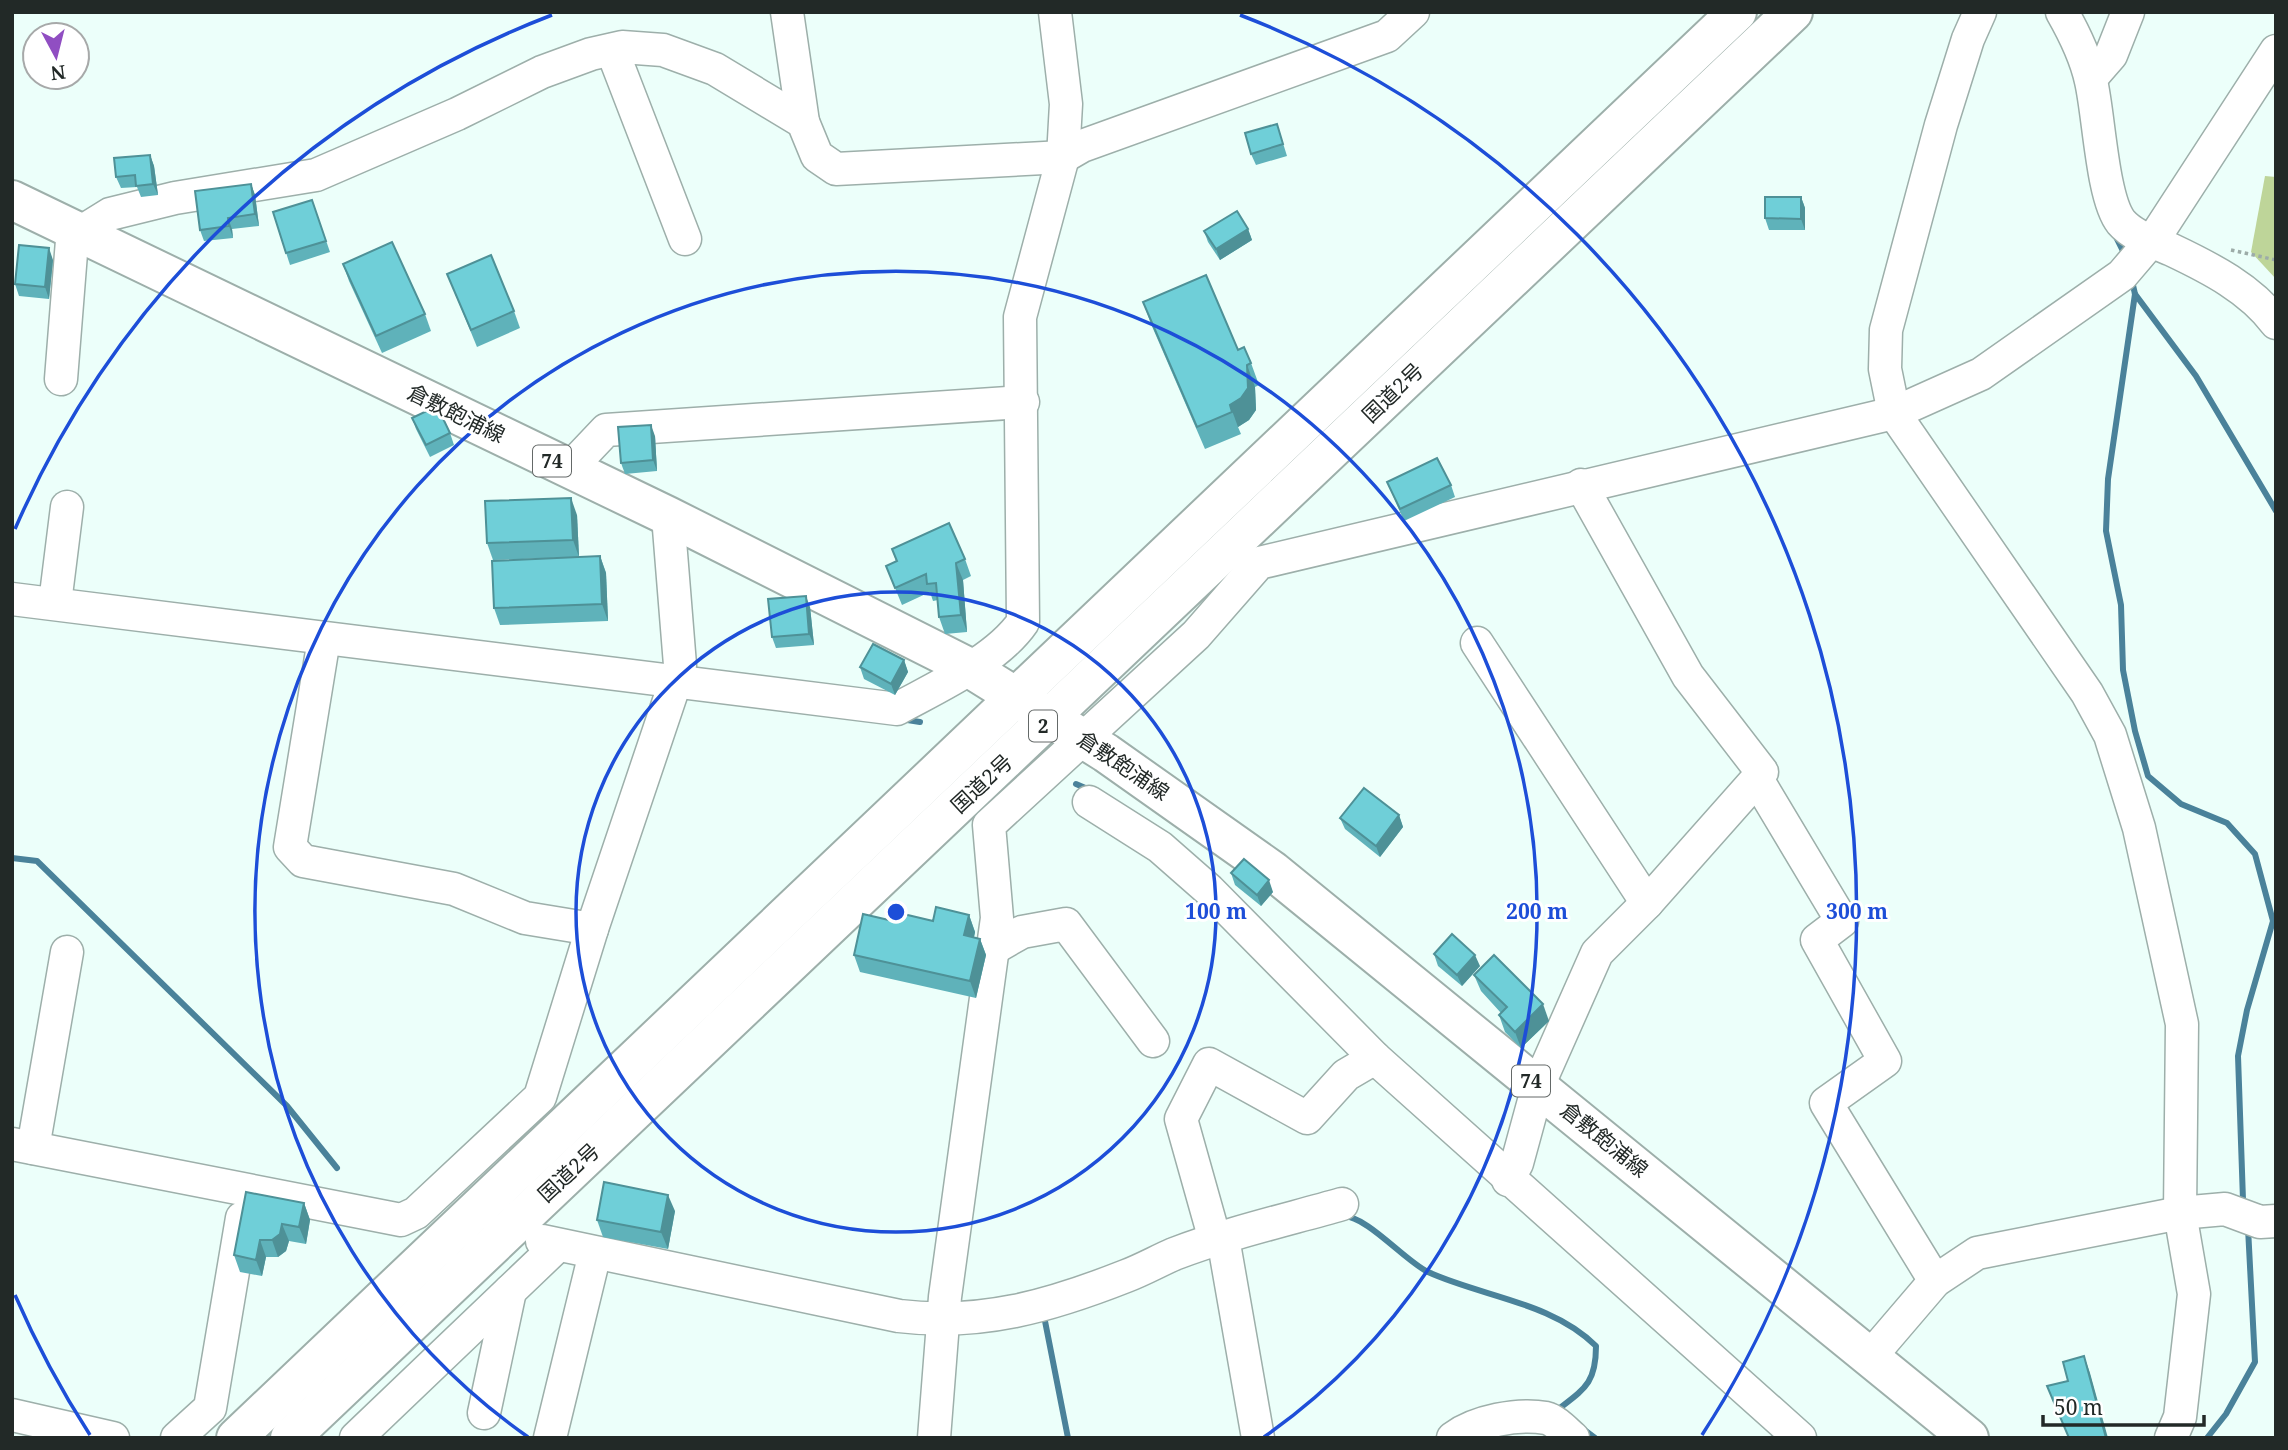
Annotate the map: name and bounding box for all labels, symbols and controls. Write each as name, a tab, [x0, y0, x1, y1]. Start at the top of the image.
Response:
north arrow	[21, 21, 91, 91]
text: N	[49, 59, 67, 87]
street label: 国道2号	[1356, 356, 1429, 428]
street label: 倉敷飽浦線	[403, 378, 510, 449]
road number: 74	[533, 446, 571, 476]
road number: 2	[1029, 710, 1057, 741]
street label: 倉敷飽浦線	[1072, 724, 1175, 806]
street label: 国道2号	[944, 748, 1018, 819]
text: 100 m	[1185, 897, 1247, 925]
text: 200 m	[1506, 897, 1568, 925]
text: 300 m	[1826, 897, 1888, 925]
centre of rings	[884, 900, 908, 924]
road number: 74	[1512, 1065, 1550, 1096]
street label: 倉敷飽浦線	[1555, 1095, 1654, 1183]
street label: 国道2号	[531, 1137, 605, 1208]
scale bar	[2043, 1384, 2204, 1428]
text: 50 m	[2054, 1393, 2103, 1421]

